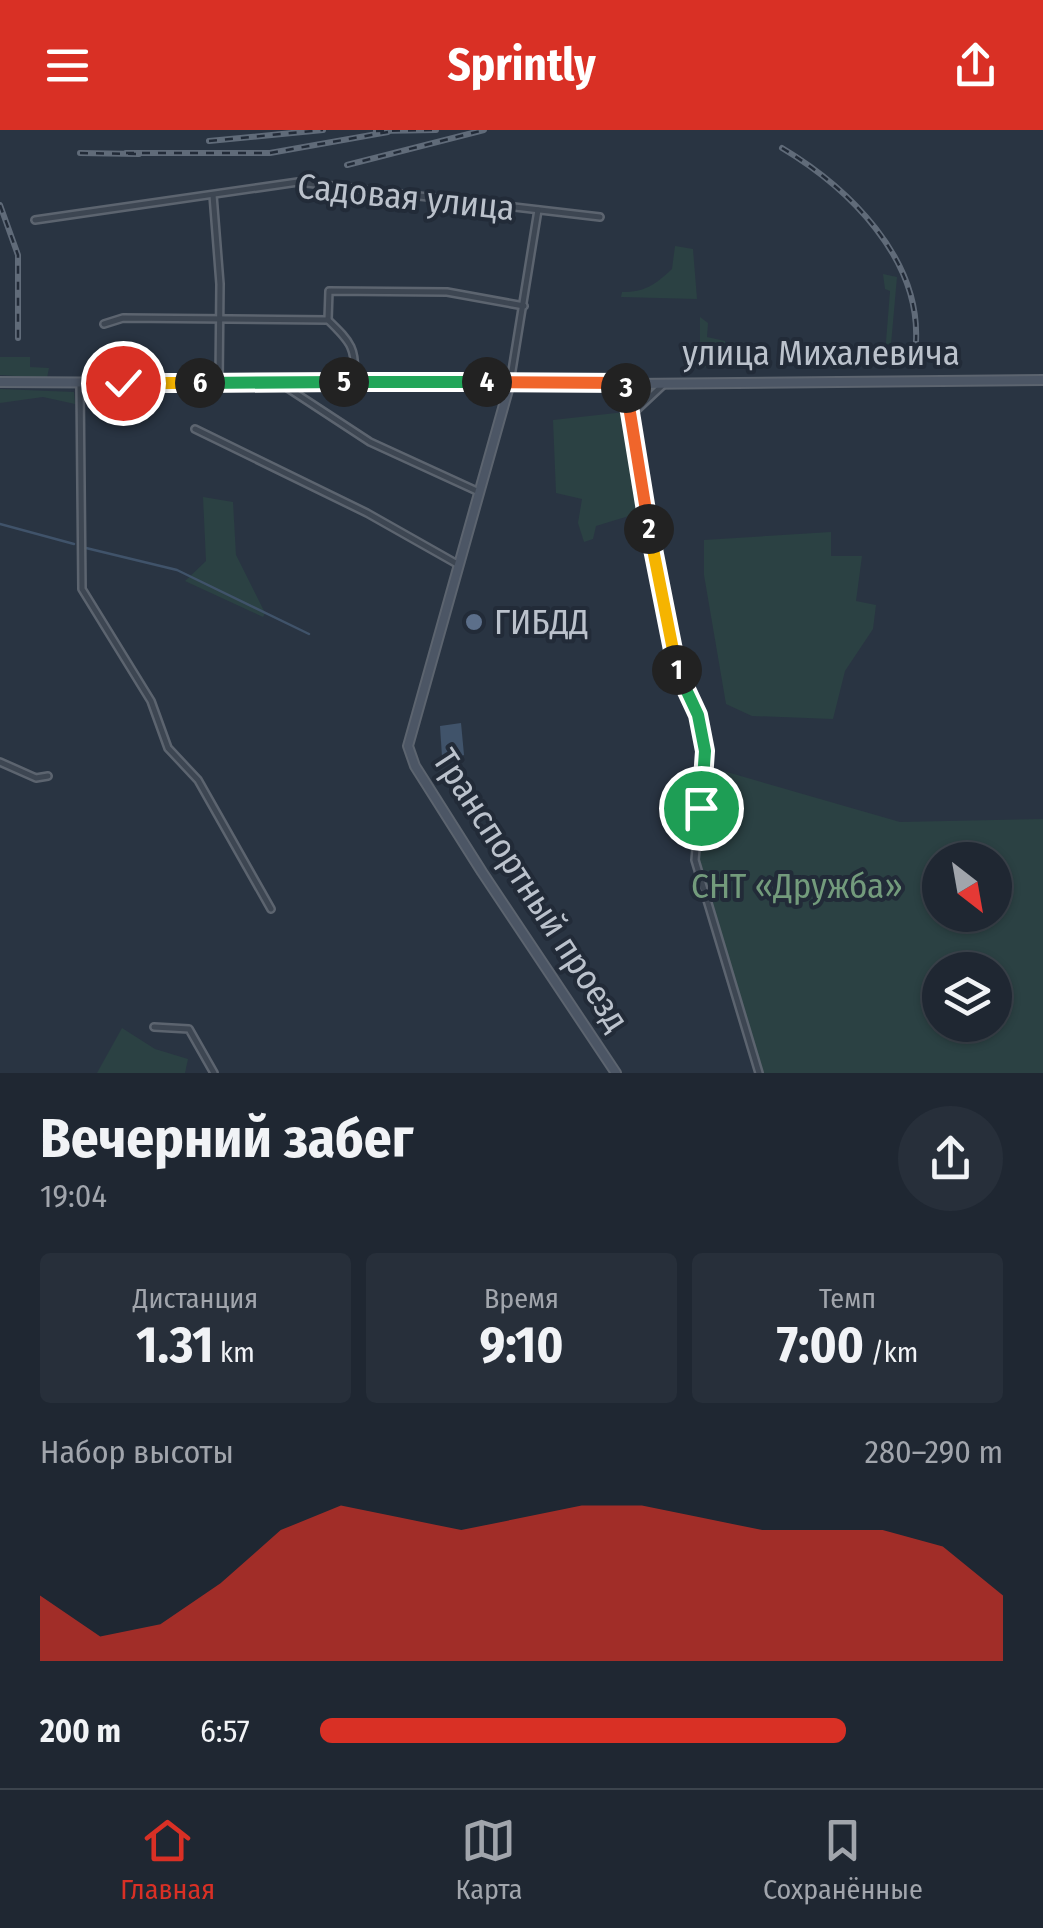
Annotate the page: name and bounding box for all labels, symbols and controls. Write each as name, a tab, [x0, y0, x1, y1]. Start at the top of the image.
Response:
icon: menu	[40, 38, 95, 93]
text: Sprintly	[447, 38, 596, 92]
icon: share	[948, 38, 1003, 93]
street label: Садовая улица	[295, 165, 517, 229]
street label: улица Михалевича	[682, 332, 960, 374]
pin	[81, 341, 166, 426]
icon: check	[96, 356, 151, 411]
pin: 5	[319, 357, 369, 407]
pin: 4	[462, 357, 512, 407]
pin: 6	[175, 358, 225, 408]
pin: 3	[601, 363, 651, 413]
text: 5	[337, 365, 351, 398]
text: 4	[480, 365, 494, 398]
text: 6	[193, 366, 207, 399]
text: 3	[619, 371, 633, 404]
pin: 2	[624, 504, 674, 554]
text: 2	[643, 512, 655, 545]
place label: ГИБДД	[494, 601, 589, 643]
marker: ГИБДД	[463, 611, 485, 633]
pin: 1	[652, 645, 702, 695]
text: 1	[671, 653, 683, 686]
street label: Транспортный проезд	[424, 741, 638, 1039]
pin	[659, 766, 744, 851]
icon: arrive	[674, 781, 729, 836]
north arrow	[922, 842, 1012, 932]
map controls	[922, 842, 1012, 1042]
park label: СНТ «Дружба»	[691, 865, 903, 907]
button: layers	[922, 952, 1012, 1042]
text: Вечерний забег	[40, 1106, 413, 1172]
button: share	[898, 1106, 1003, 1211]
text: 19:04	[40, 1177, 107, 1215]
text: Дистанция	[133, 1282, 258, 1315]
text: Время	[484, 1282, 559, 1315]
text: Темп	[819, 1282, 876, 1315]
text: 1.31	[136, 1315, 214, 1375]
text: 9:10	[479, 1315, 564, 1375]
text: 7:00	[777, 1315, 864, 1375]
text: km	[214, 1336, 255, 1369]
text: /km	[864, 1336, 918, 1369]
text: Набор высоты	[40, 1433, 234, 1471]
text: 280–290 m	[865, 1433, 1003, 1471]
text: 200 m	[40, 1712, 121, 1750]
text: 6:57	[200, 1712, 250, 1750]
tab: Главная	[120, 1813, 215, 1906]
tab: Карта	[456, 1813, 522, 1906]
tab: Сохранённые	[763, 1813, 923, 1906]

